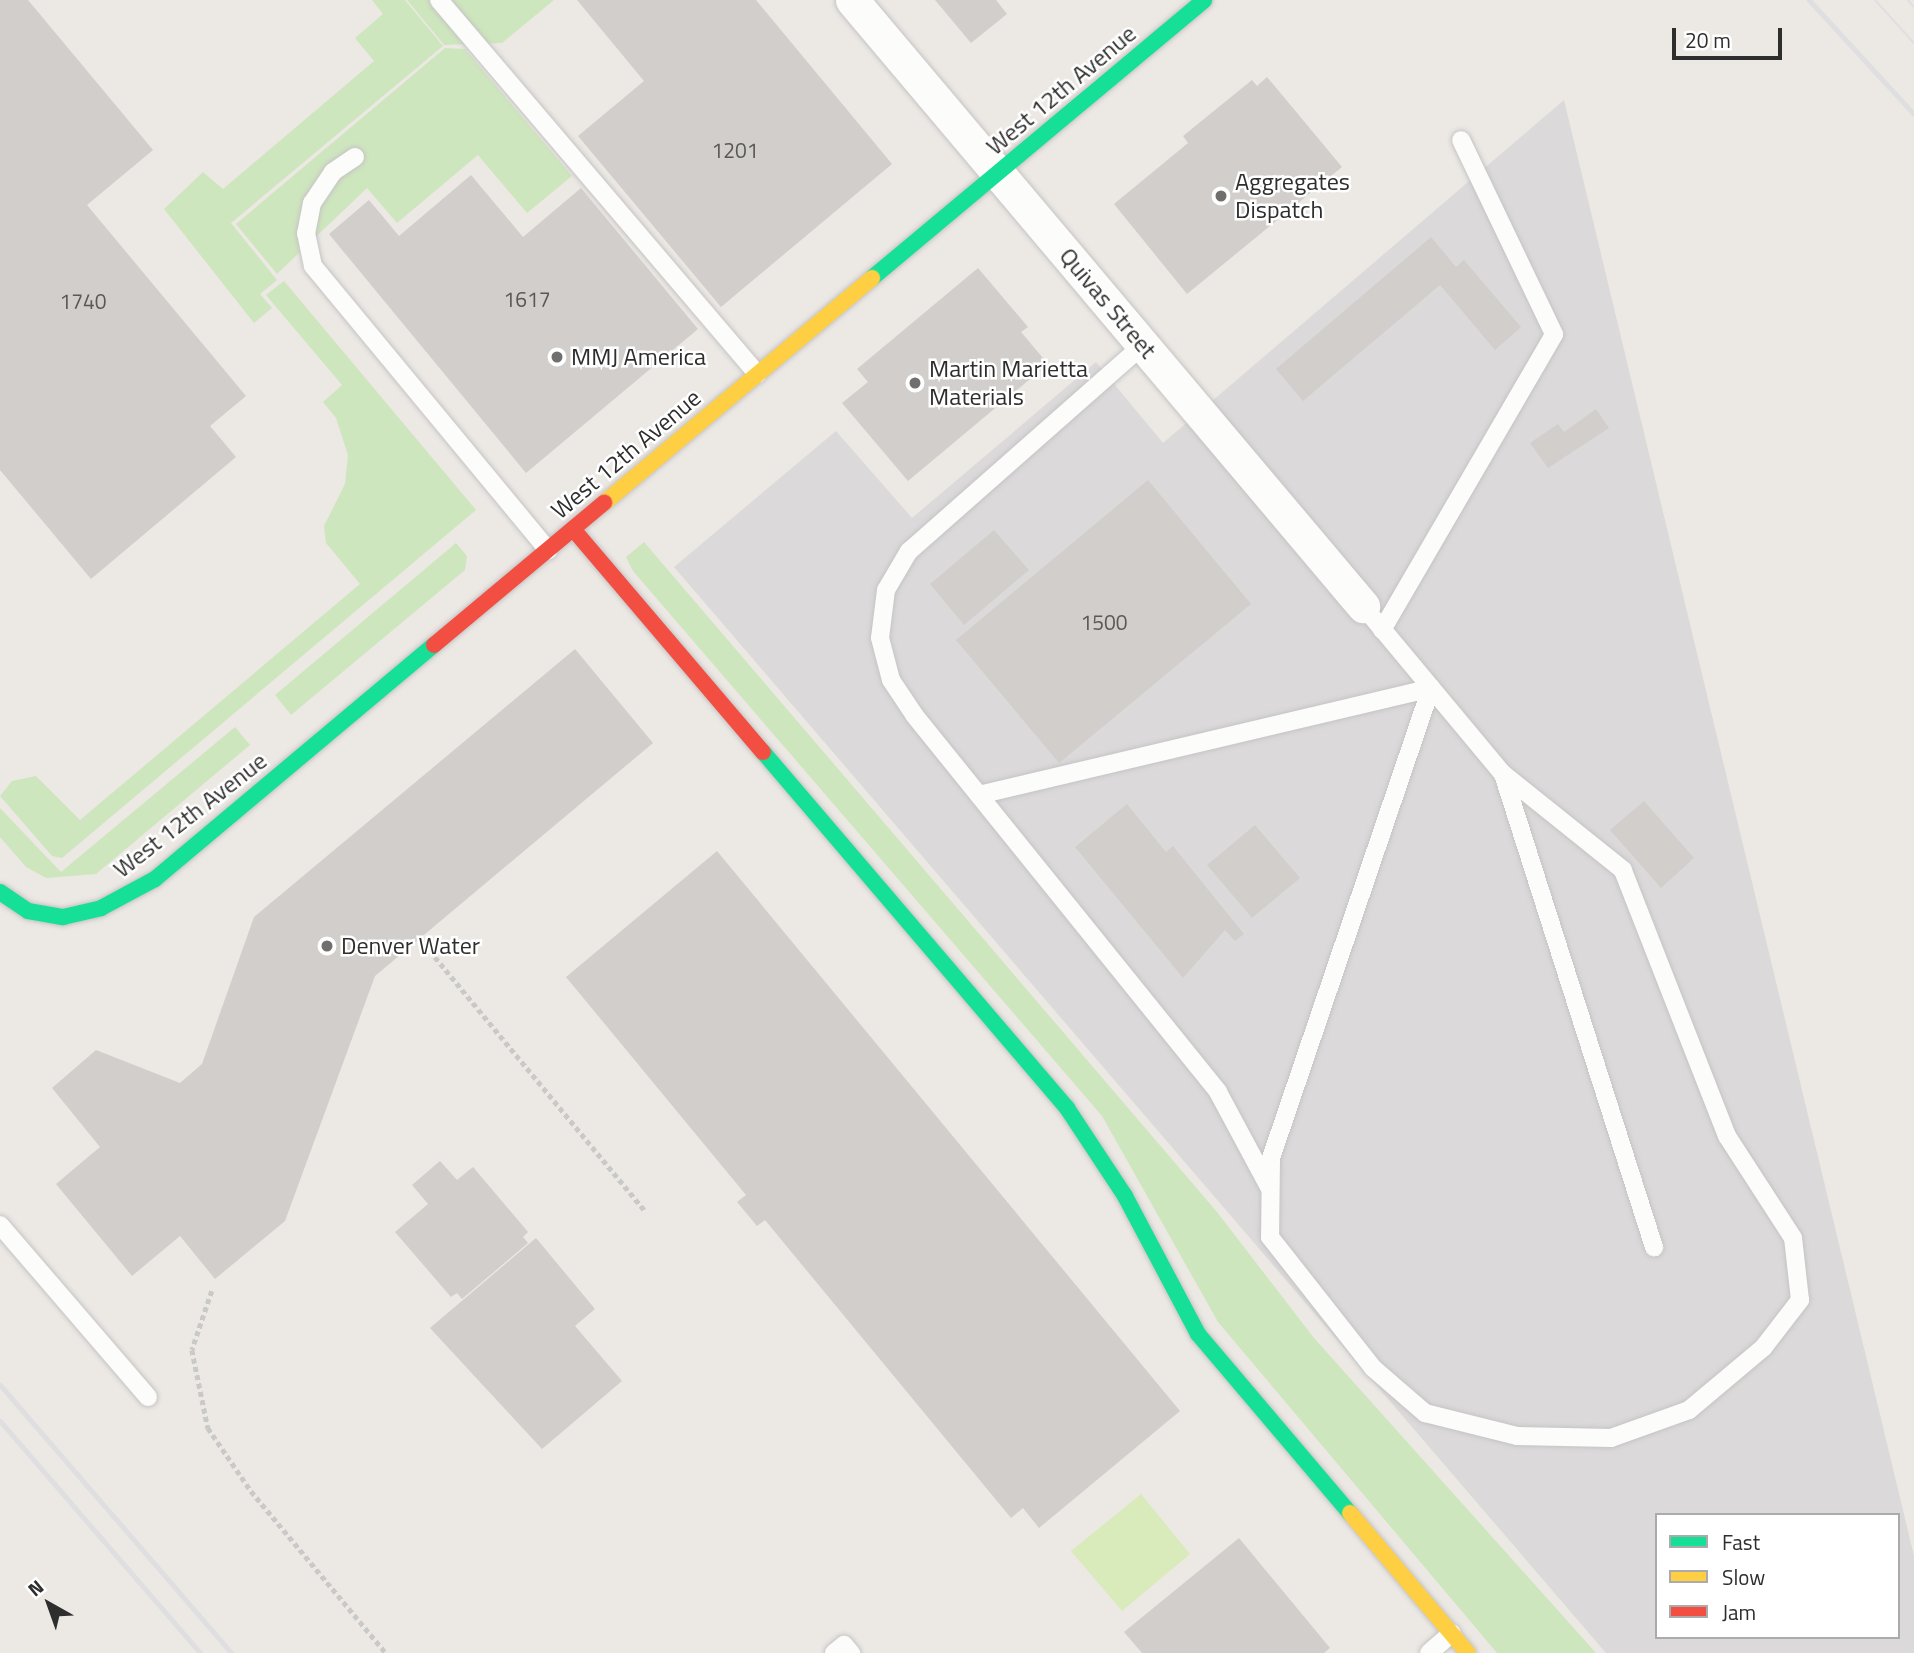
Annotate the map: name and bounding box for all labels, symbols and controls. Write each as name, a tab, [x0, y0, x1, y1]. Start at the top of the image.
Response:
scale bar	[1676, 14, 1786, 58]
street label: West 12th Avenue	[980, 19, 1142, 161]
text: 20 m	[1685, 24, 1731, 56]
house number: 1201	[711, 137, 759, 163]
place label: Aggregates Dispatch	[1235, 168, 1350, 224]
marker: Aggregates Dispatch	[1213, 188, 1229, 204]
street label: Quivas Street	[1053, 242, 1163, 364]
house number: 1617	[503, 286, 551, 312]
house number: 1740	[59, 288, 107, 314]
place label: MMJ America	[571, 343, 706, 371]
marker: MMJ America	[549, 349, 565, 365]
place label: Martin Marietta Materials	[929, 355, 1088, 411]
marker: Martin Marietta Materials	[907, 375, 923, 391]
street label: West 12th Avenue	[545, 383, 707, 525]
house number: 1500	[1080, 609, 1128, 635]
street label: West 12th Avenue	[108, 746, 272, 884]
place label: Denver Water	[341, 932, 480, 960]
marker: Denver Water	[319, 938, 335, 954]
legend	[1655, 1513, 1900, 1639]
text: Fast	[1722, 1526, 1760, 1558]
text: Slow	[1722, 1561, 1765, 1593]
north arrow	[14, 1569, 84, 1639]
text: N	[21, 1572, 50, 1603]
text: Jam	[1722, 1596, 1756, 1628]

